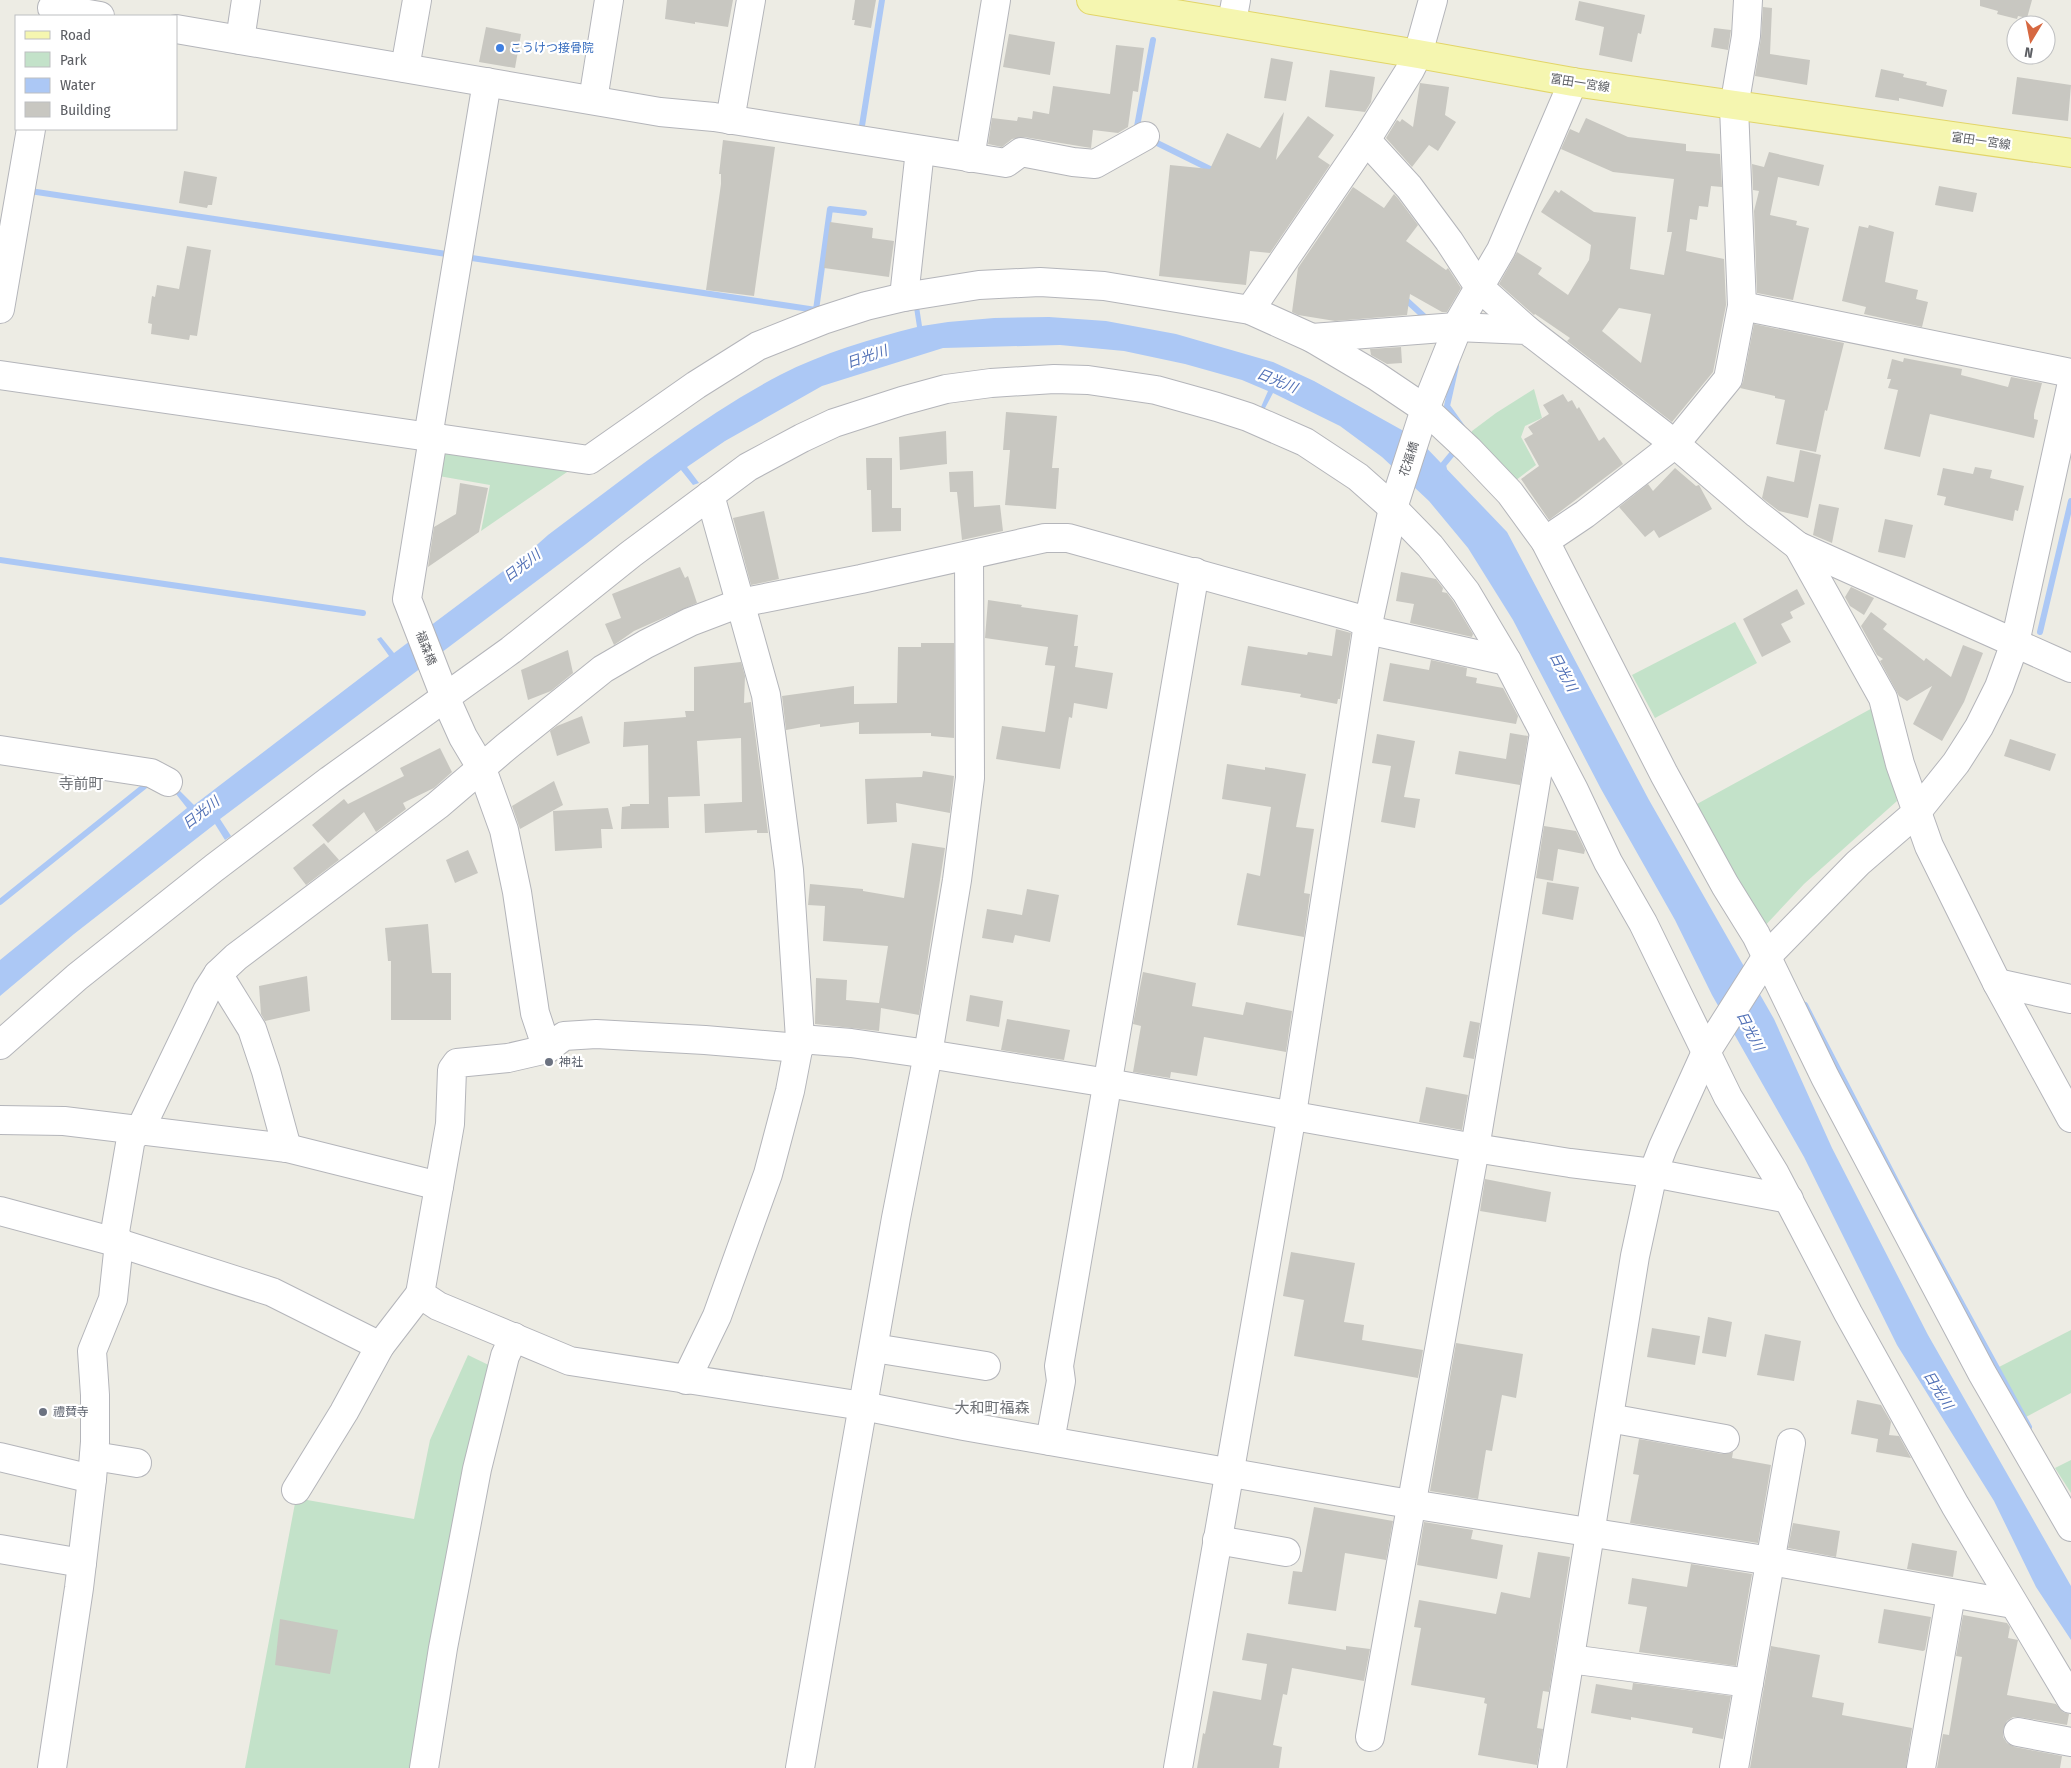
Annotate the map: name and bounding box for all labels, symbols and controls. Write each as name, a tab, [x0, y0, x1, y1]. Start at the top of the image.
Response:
legend	[15, 15, 178, 130]
north arrow	[2006, 15, 2056, 65]
text: Road	[60, 26, 91, 44]
place label: こうけつ接骨院	[510, 41, 594, 55]
marker: こうけつ接骨院	[494, 42, 506, 54]
text: N	[2023, 43, 2034, 61]
text: Park	[60, 51, 87, 69]
street label: 富田一宮線	[1549, 71, 1611, 95]
text: Water	[60, 76, 96, 94]
text: Building	[60, 101, 111, 119]
street label: 富田一宮線	[1950, 130, 2012, 152]
water label: 日光川	[844, 341, 892, 372]
water label: 日光川	[1254, 365, 1302, 397]
street label: 花福橋	[1397, 440, 1421, 478]
water label: 日光川	[500, 545, 545, 586]
street label: 福森橋	[413, 629, 439, 667]
water label: 日光川	[1546, 649, 1581, 696]
district label: 寺前町	[58, 775, 104, 793]
water label: 日光川	[179, 792, 224, 833]
water label: 日光川	[1733, 1008, 1768, 1055]
place label: 神社	[559, 1055, 583, 1069]
marker: 神社	[543, 1056, 555, 1068]
water label: 日光川	[1920, 1368, 1957, 1414]
district label: 大和町福森	[954, 1399, 1030, 1417]
place label: 禮賛寺	[53, 1405, 89, 1419]
marker: 禮賛寺	[37, 1406, 49, 1418]

